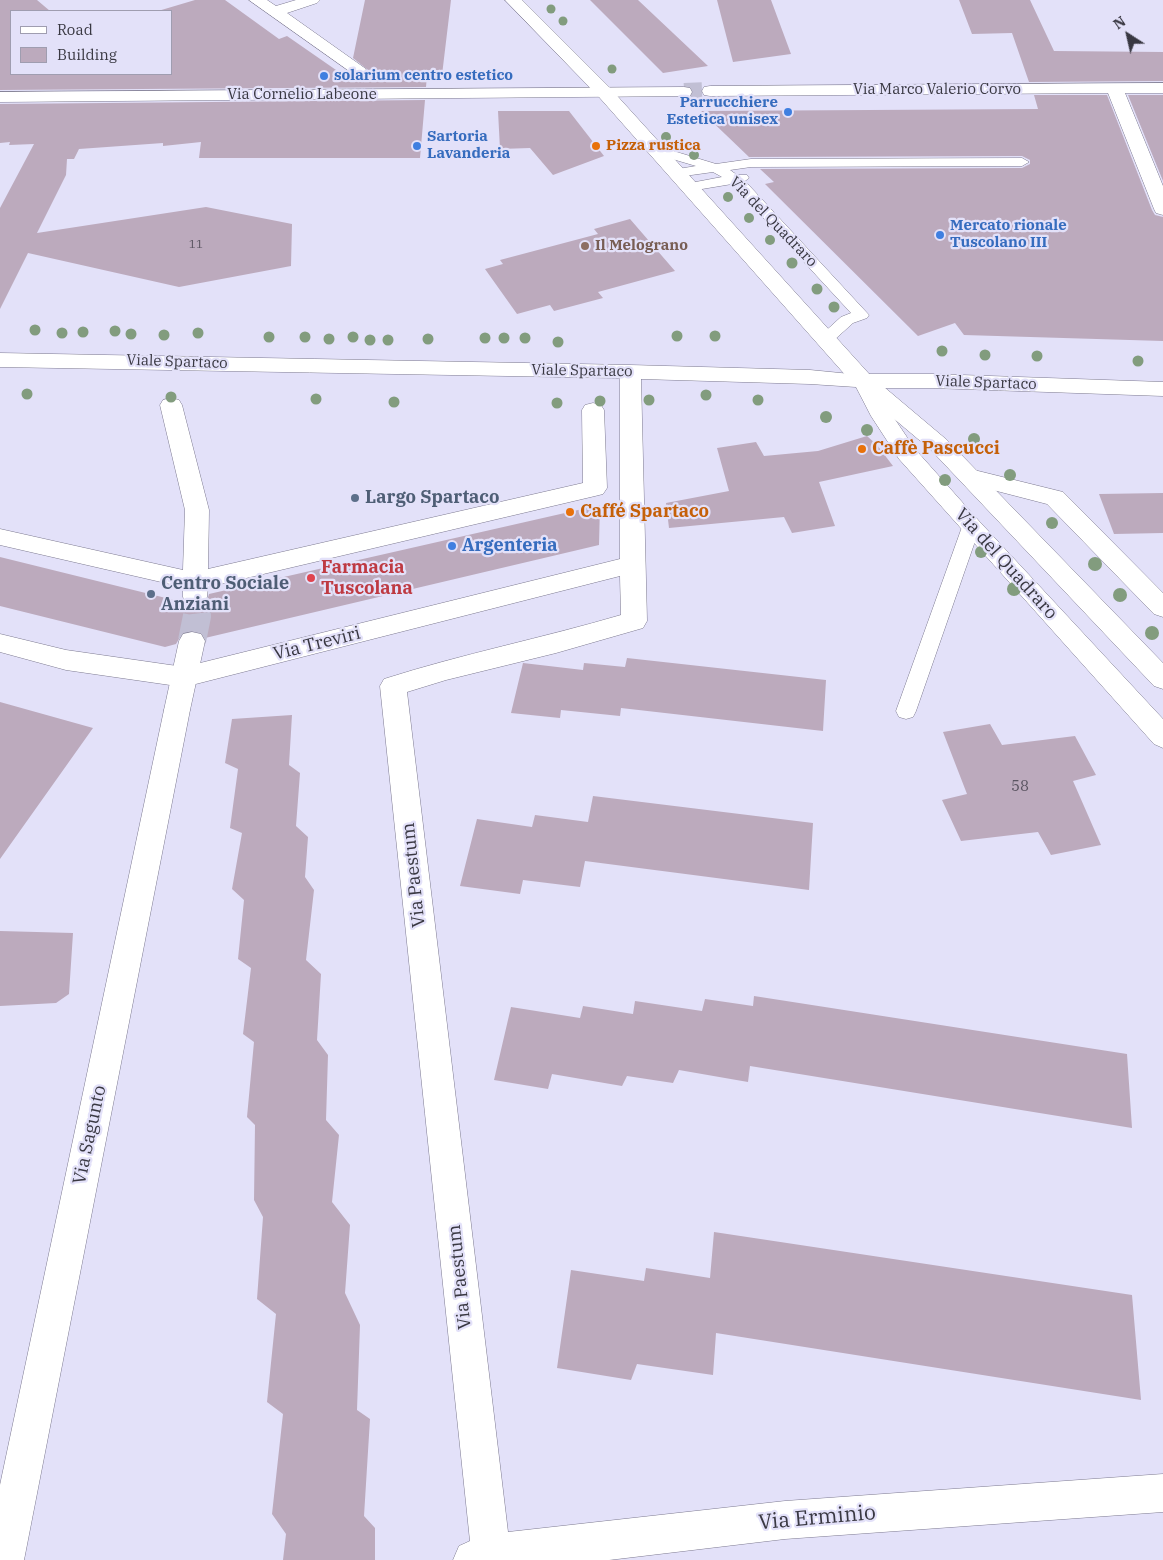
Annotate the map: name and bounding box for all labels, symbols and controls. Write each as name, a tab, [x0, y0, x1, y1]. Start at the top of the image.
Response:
legend	[10, 10, 172, 75]
north arrow	[1103, 10, 1153, 60]
text: N	[1110, 12, 1129, 33]
text: Road	[57, 20, 93, 39]
text: Building	[57, 45, 117, 64]
place label: solarium centro estetico	[334, 67, 513, 85]
marker: solarium centro estetico	[318, 70, 330, 82]
street label: Via Marco Valerio Corvo	[853, 81, 1021, 99]
street label: Via Cornelio Labeone	[227, 86, 377, 104]
place label: Parrucchiere Estetica unisex	[666, 94, 778, 129]
marker: Parrucchiere Estetica unisex	[782, 106, 794, 118]
place label: Sartoria Lavanderia	[427, 128, 510, 163]
place label: Pizza rustica	[606, 137, 701, 155]
marker: Sartoria Lavanderia	[411, 140, 423, 152]
marker: Pizza rustica	[590, 140, 602, 152]
street label: Via del Quadraro	[725, 173, 821, 271]
place label: Mercato rionale Tuscolano III	[950, 217, 1067, 252]
marker: Mercato rionale Tuscolano III	[934, 229, 946, 241]
place label: Il Melograno	[595, 237, 688, 255]
house number: 11	[189, 238, 203, 252]
marker: Il Melograno	[579, 240, 591, 252]
street label: Viale Spartaco	[126, 351, 228, 373]
street label: Viale Spartaco	[531, 361, 633, 381]
street label: Viale Spartaco	[935, 372, 1037, 394]
place label: Caffè Pascucci	[872, 438, 1000, 460]
marker: Caffè Pascucci	[856, 443, 868, 455]
place label: Largo Spartaco	[365, 487, 499, 509]
marker: Largo Spartaco	[349, 492, 361, 504]
place label: Caffé Spartaco	[580, 501, 709, 523]
street label: Via del Quadraro	[950, 504, 1062, 624]
marker: Caffé Spartaco	[564, 506, 576, 518]
place label: Argenteria	[462, 535, 558, 557]
marker: Argenteria	[446, 540, 458, 552]
place label: Farmacia Tuscolana	[321, 557, 413, 600]
marker: Farmacia Tuscolana	[305, 572, 317, 584]
place label: Centro Sociale Anziani	[161, 573, 289, 616]
marker: Centro Sociale Anziani	[145, 588, 157, 600]
street label: Via Treviri	[271, 623, 363, 665]
house number: 58	[1011, 778, 1029, 796]
street label: Via Paestum	[398, 822, 430, 928]
street label: Via Sagunto	[69, 1084, 111, 1186]
street label: Via Paestum	[444, 1224, 476, 1330]
street label: Via Erminio	[757, 1500, 877, 1536]

